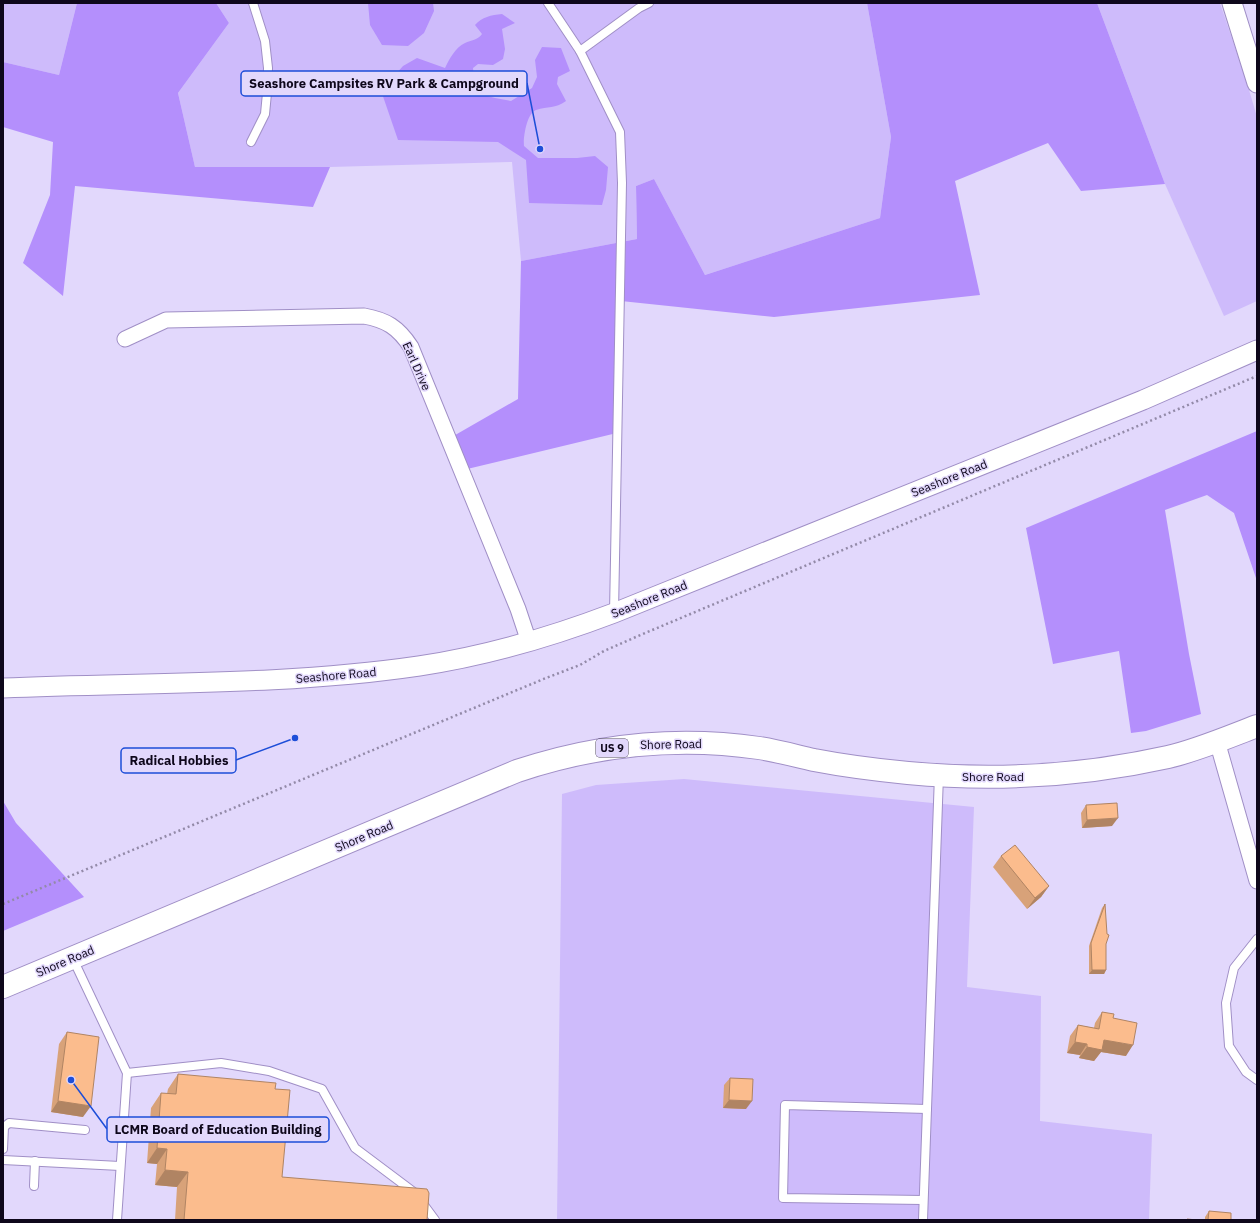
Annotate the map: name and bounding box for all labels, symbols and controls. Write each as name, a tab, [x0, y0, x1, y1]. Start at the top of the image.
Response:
callout: Seashore Campsites RV Park & Campground	[241, 71, 527, 96]
text: Seashore Campsites RV Park & Campground	[249, 75, 519, 92]
street label: Earl Drive	[400, 339, 435, 393]
street label: Seashore Road	[909, 456, 989, 500]
street label: Seashore Road	[609, 577, 689, 621]
street label: Seashore Road	[295, 664, 377, 686]
street label: Shore Road	[640, 736, 702, 752]
road number: US 9	[596, 739, 628, 757]
callout: Radical Hobbies	[121, 748, 236, 773]
text: Radical Hobbies	[130, 752, 229, 769]
street label: Shore Road	[962, 769, 1024, 784]
street label: Shore Road	[333, 817, 395, 855]
street label: Shore Road	[34, 942, 96, 980]
callout: LCMR Board of Education Building	[107, 1117, 329, 1142]
text: LCMR Board of Education Building	[115, 1121, 322, 1138]

